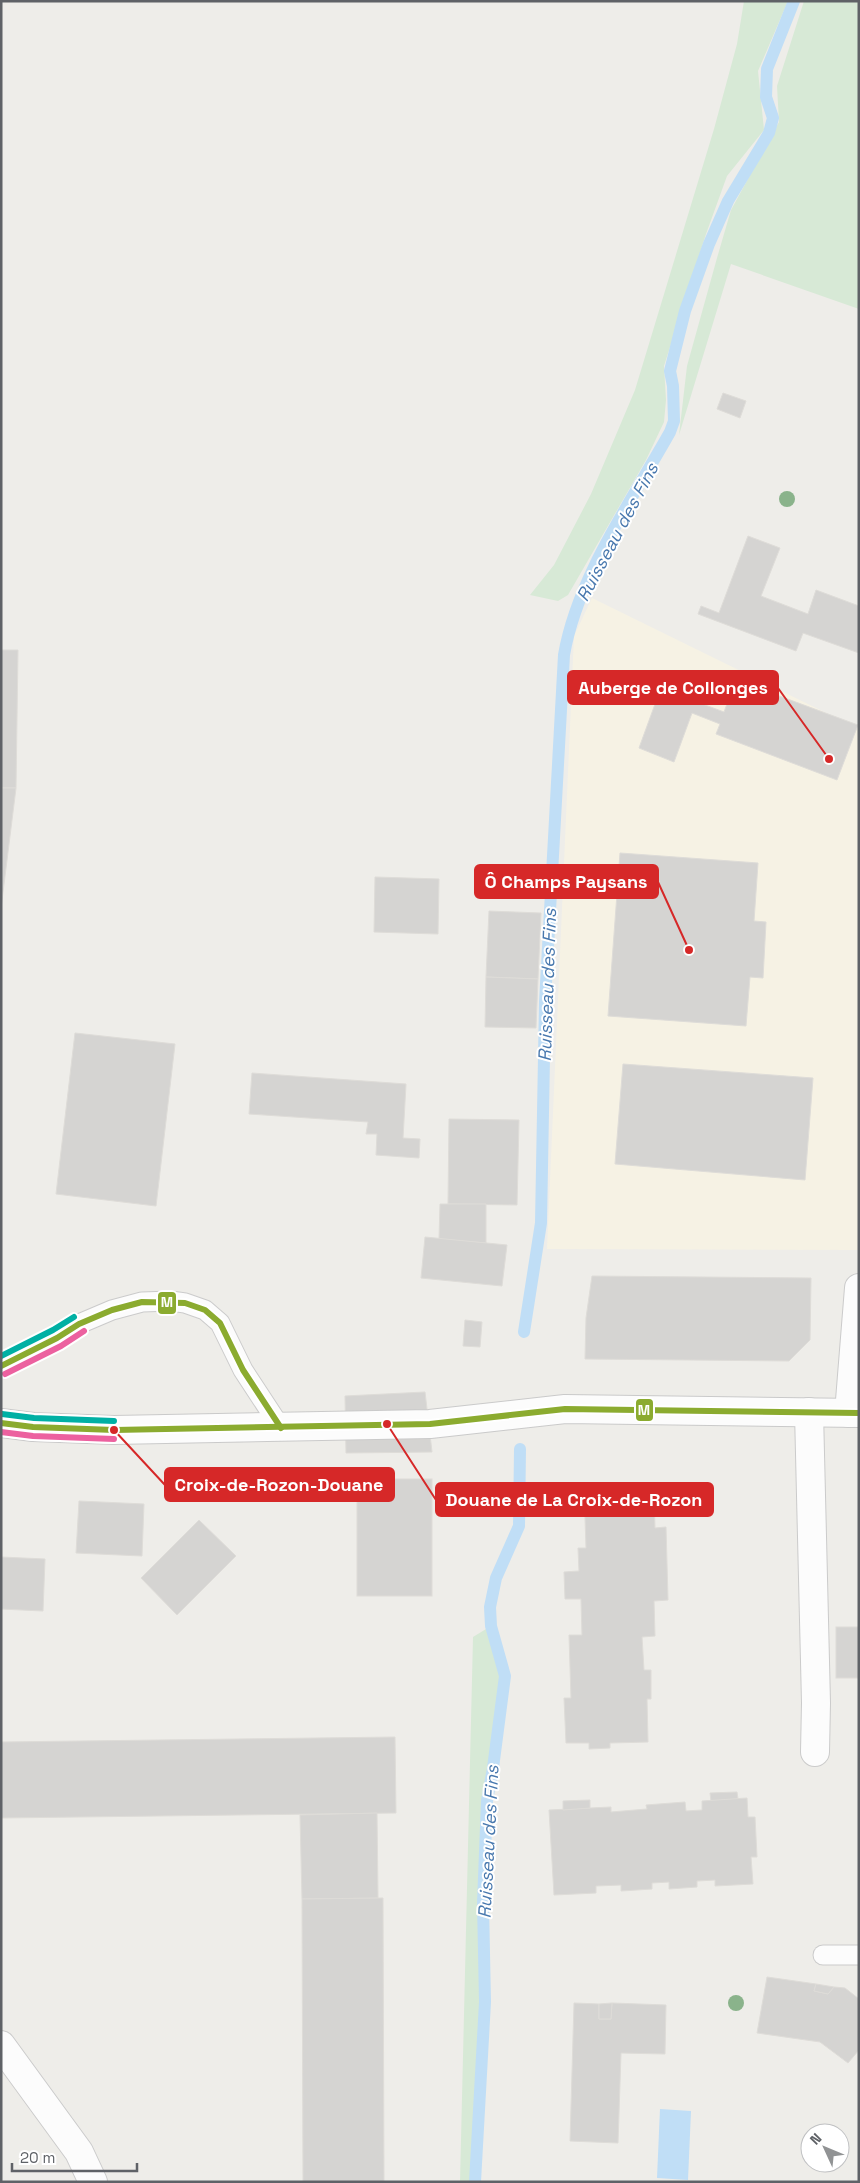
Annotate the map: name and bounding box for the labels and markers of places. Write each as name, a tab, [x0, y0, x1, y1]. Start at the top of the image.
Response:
callout: Auberge de Collonges	[568, 671, 778, 704]
callout: Ô Champs Paysans	[475, 865, 658, 898]
callout: Croix-de-Rozon-Douane	[165, 1468, 394, 1501]
callout: Douane de La Croix-de-Rozon	[436, 1483, 713, 1516]

